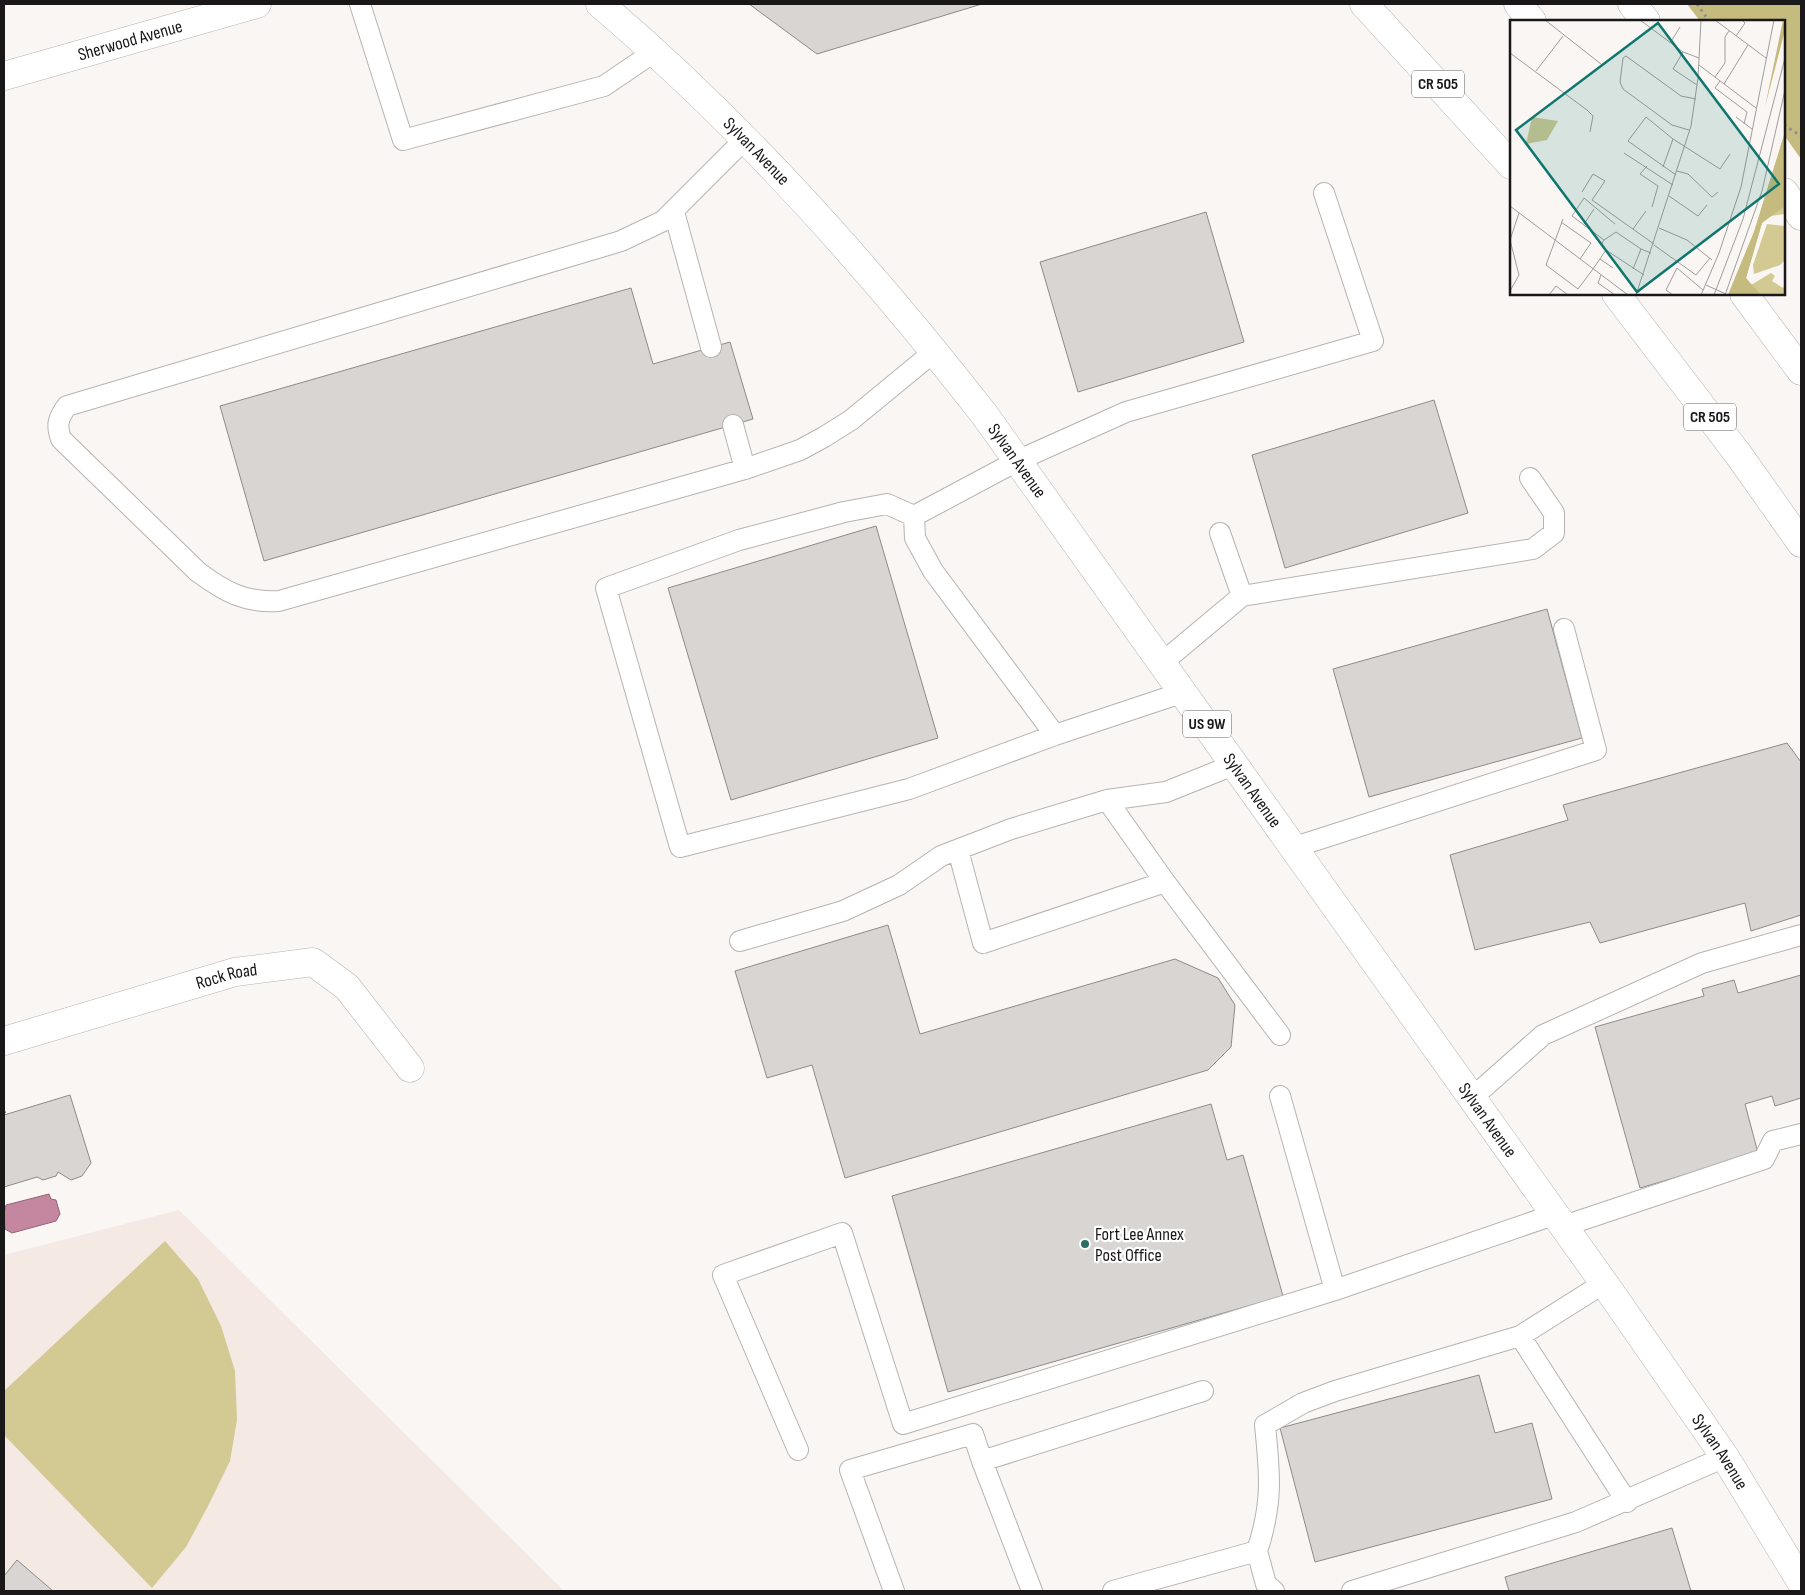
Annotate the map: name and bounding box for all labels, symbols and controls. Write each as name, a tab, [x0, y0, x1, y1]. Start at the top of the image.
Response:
street label: Sherwood Avenue	[75, 15, 185, 65]
inset map	[1510, 20, 1785, 295]
road number: CR 505	[1412, 70, 1464, 98]
street label: Sylvan Avenue	[719, 113, 794, 189]
road number: CR 505	[1684, 404, 1736, 431]
street label: Sylvan Avenue	[984, 419, 1051, 502]
road number: US 9W	[1183, 711, 1231, 738]
street label: Sylvan Avenue	[1219, 749, 1286, 832]
street label: Rock Road	[193, 959, 258, 994]
street label: Sylvan Avenue	[1454, 1079, 1521, 1161]
place label: Fort Lee Annex Post Office	[1095, 1224, 1184, 1266]
marker: Fort Lee Annex Post Office	[1079, 1238, 1091, 1250]
street label: Sylvan Avenue	[1688, 1410, 1753, 1493]

